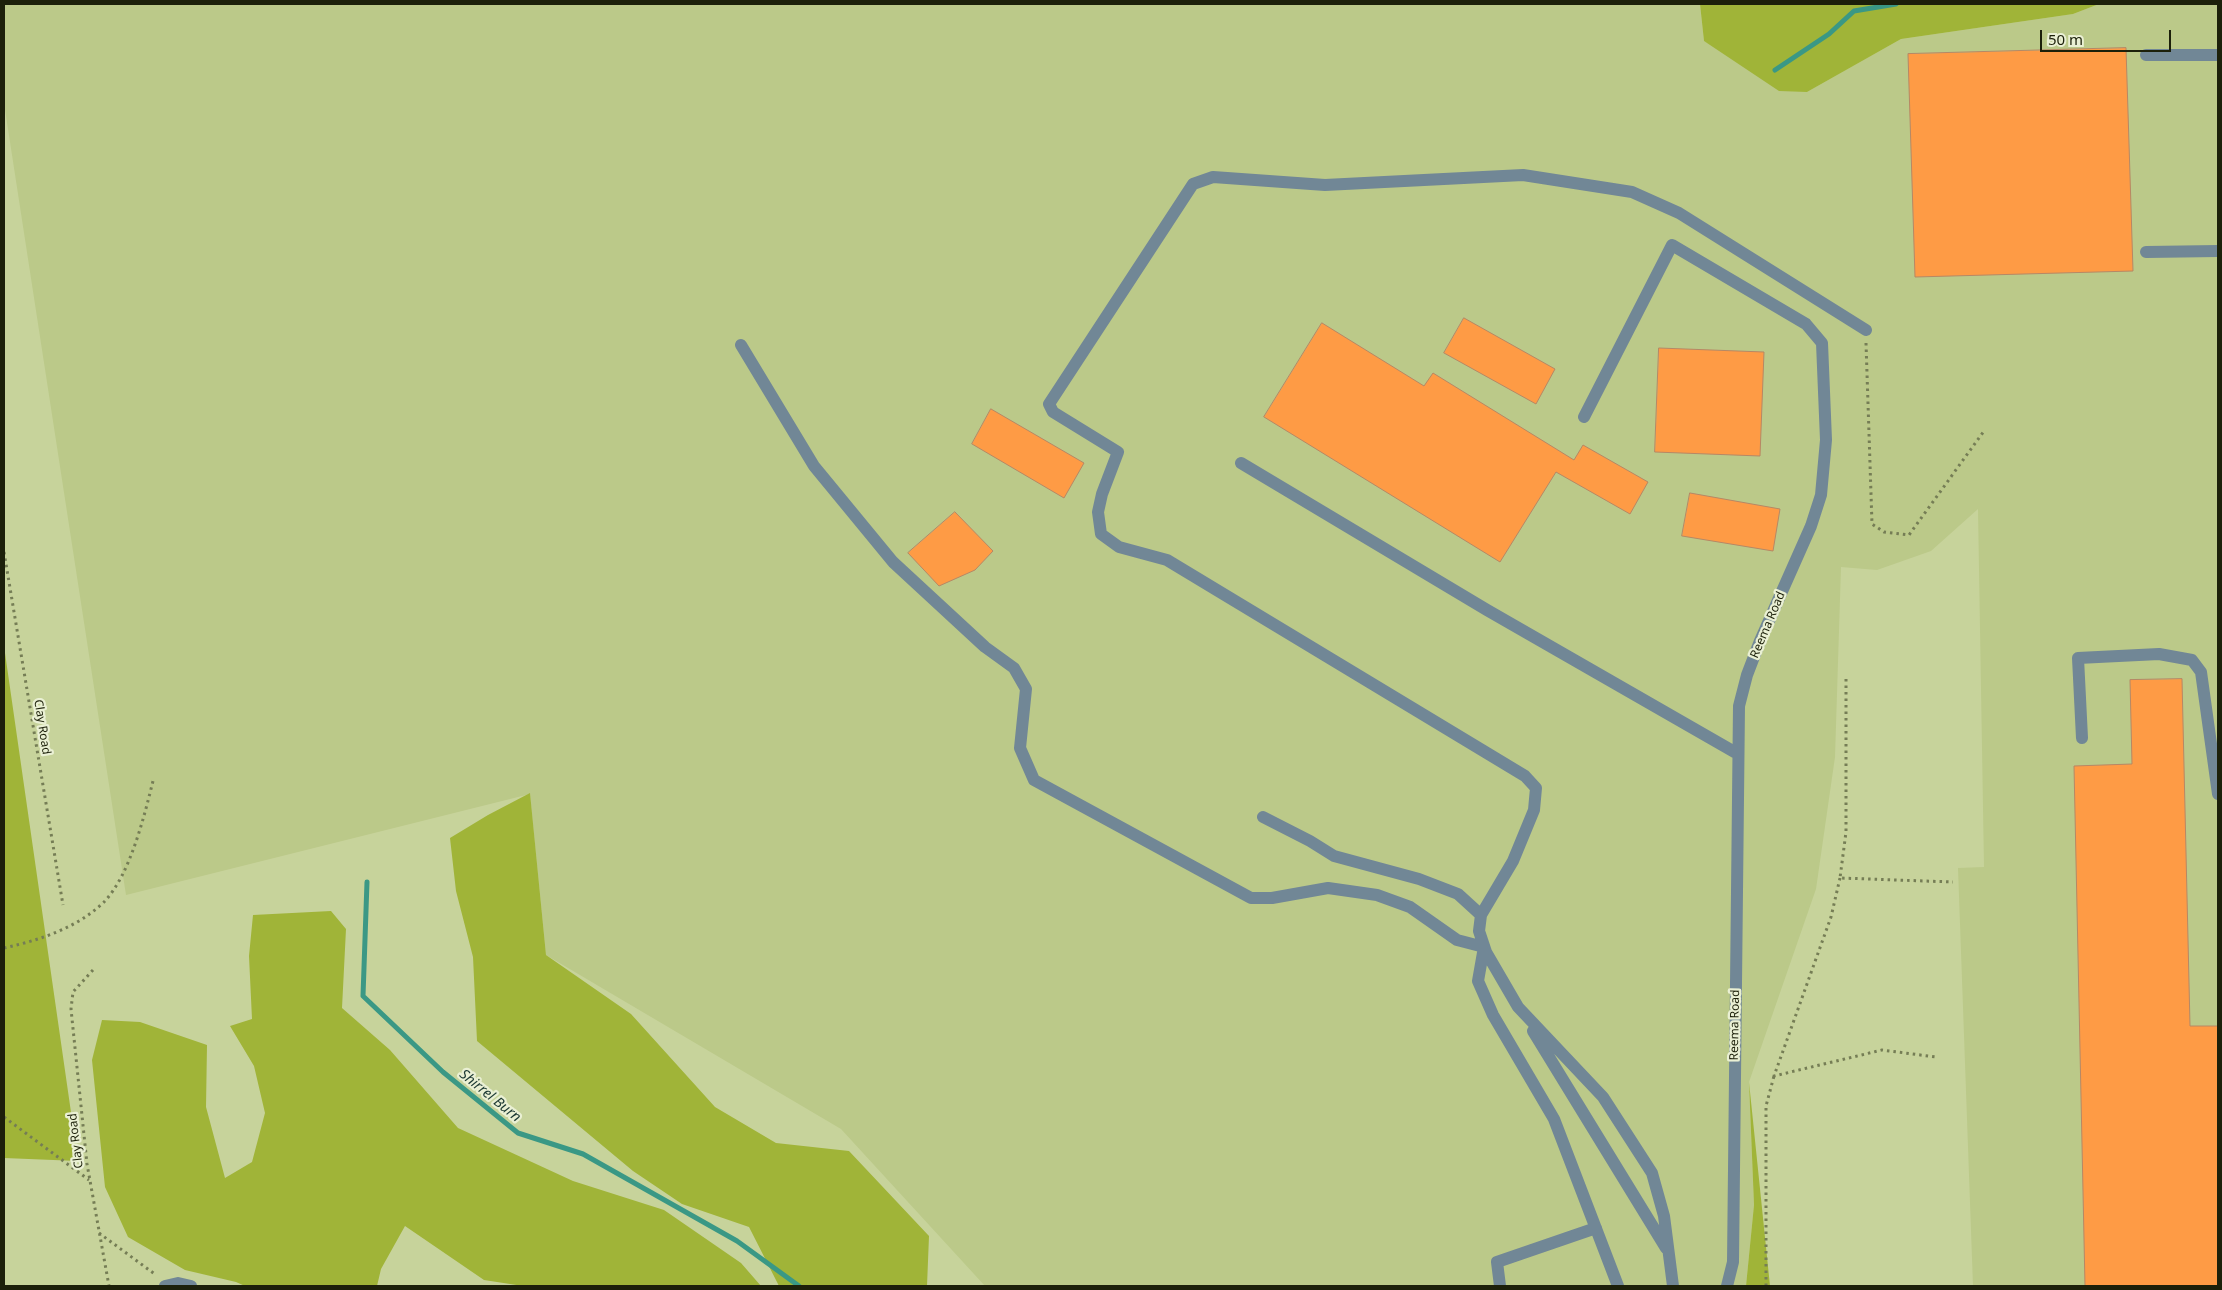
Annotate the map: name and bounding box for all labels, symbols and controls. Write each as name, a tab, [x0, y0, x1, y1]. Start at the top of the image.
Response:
scale bar	[2042, 20, 2173, 52]
text: 50 m	[2048, 29, 2083, 49]
street label: Reema Road	[1748, 590, 1788, 660]
street label: Clay Road	[31, 698, 53, 756]
street label: Reema Road	[1727, 989, 1743, 1061]
water label: Shirrel Burn	[456, 1066, 524, 1126]
street label: Clay Road	[65, 1113, 87, 1169]

